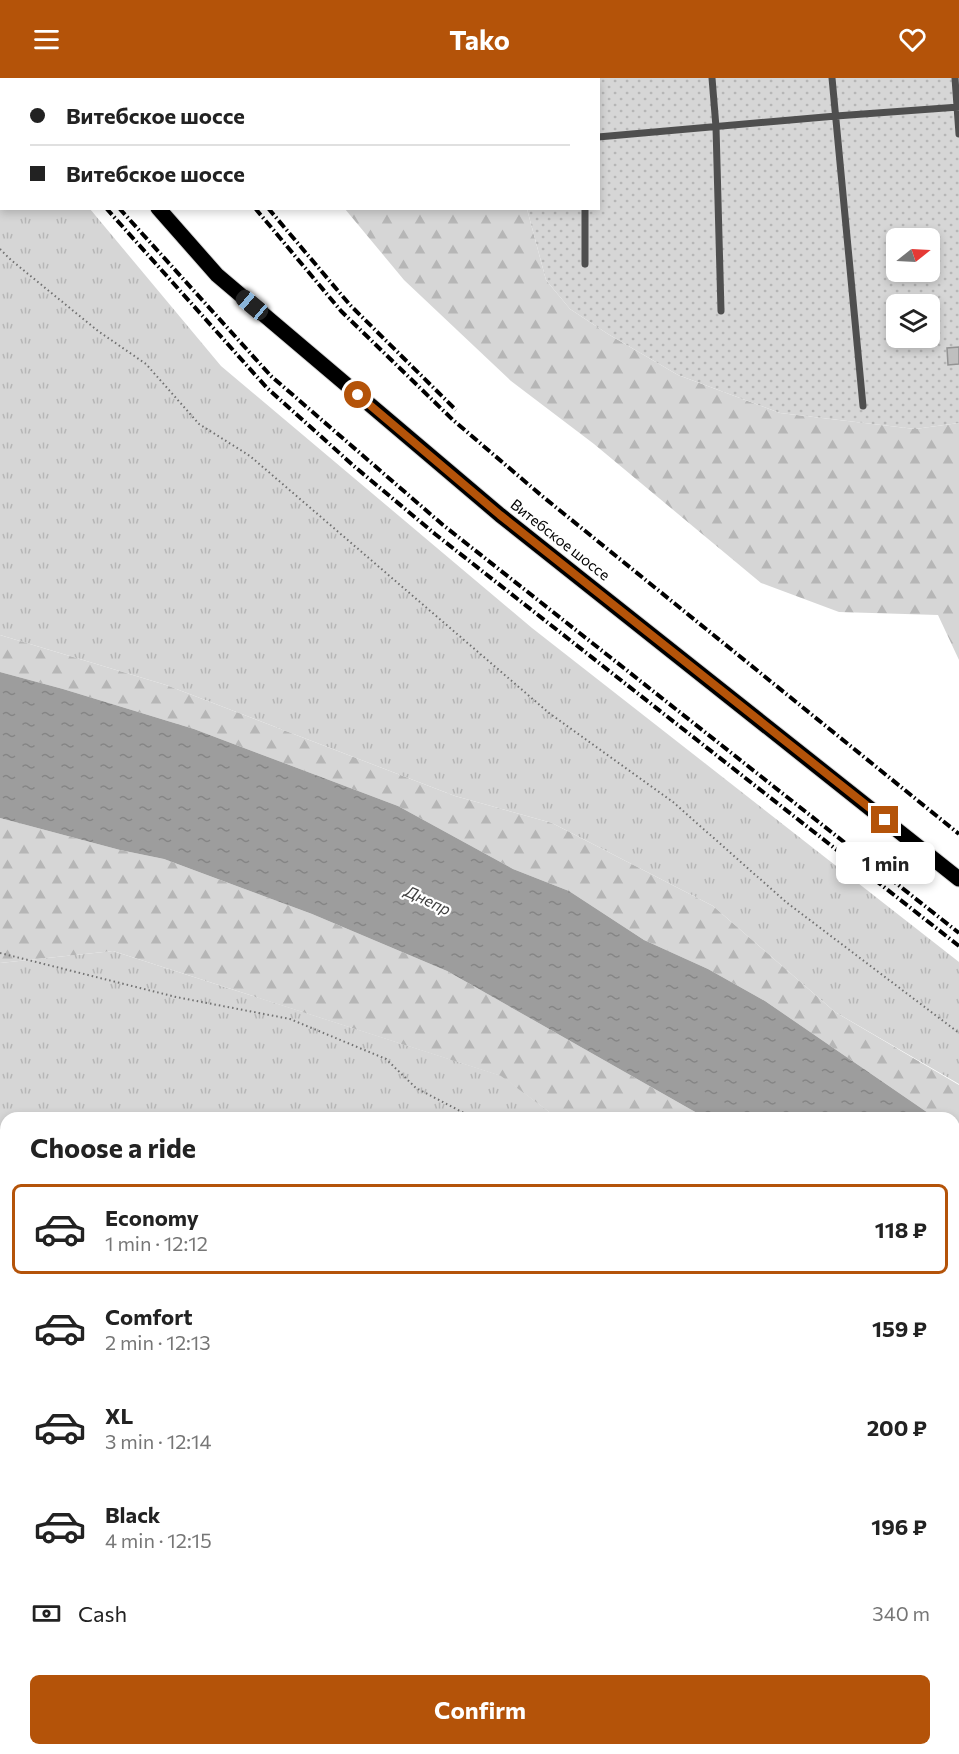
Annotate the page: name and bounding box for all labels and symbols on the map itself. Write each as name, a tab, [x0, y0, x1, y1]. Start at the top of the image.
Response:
north arrow	[886, 228, 940, 282]
car	[232, 287, 272, 323]
route start	[344, 381, 371, 408]
street label: Витебское шоссе	[507, 495, 614, 584]
route end	[871, 806, 898, 833]
callout: 1 min	[836, 841, 934, 883]
water label: Днепр	[400, 880, 454, 918]

